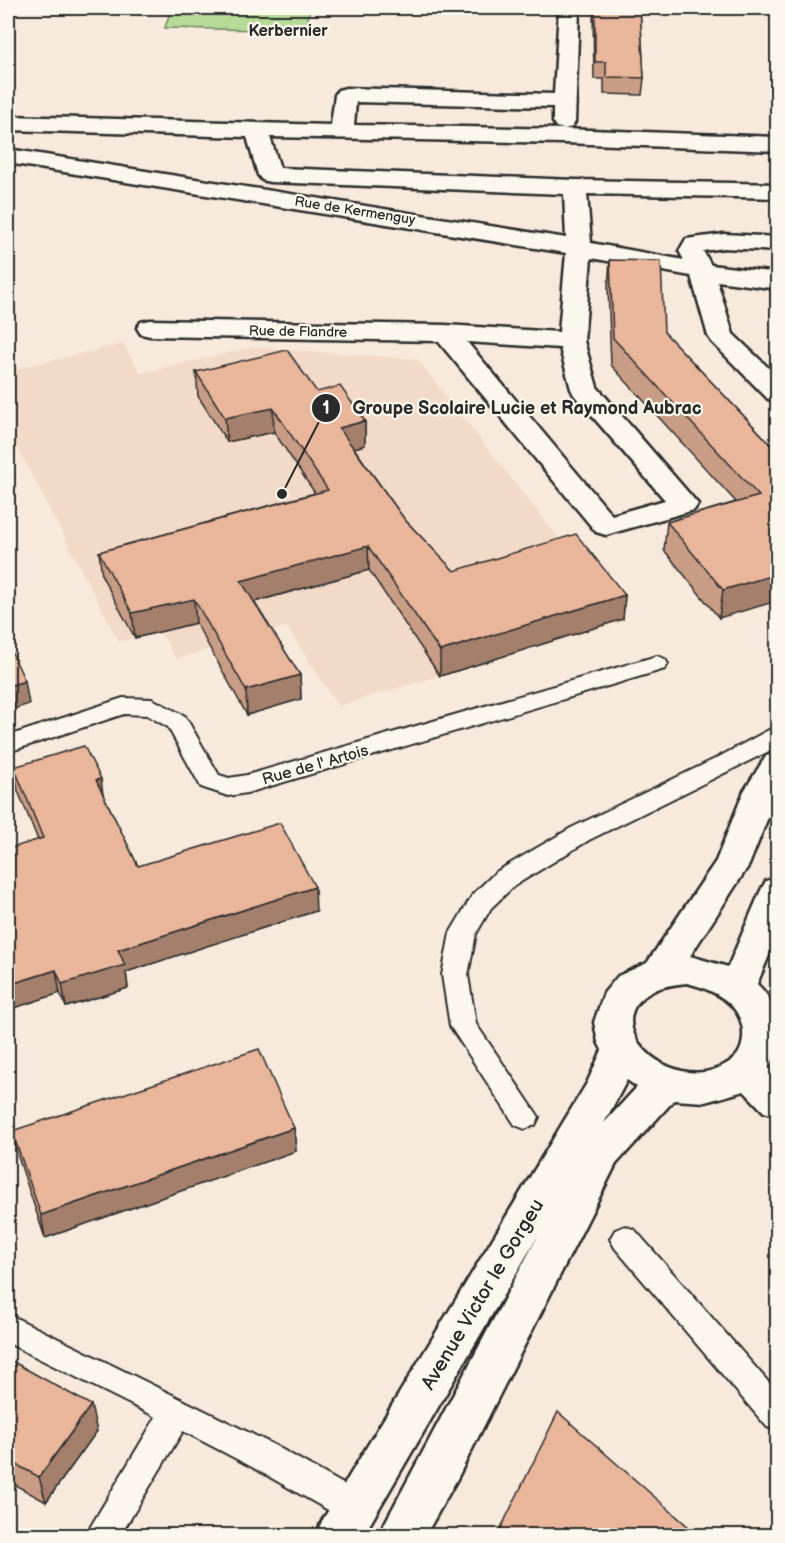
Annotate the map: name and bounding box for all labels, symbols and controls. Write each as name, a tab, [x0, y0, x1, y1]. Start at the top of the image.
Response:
district label: Kerbernier	[248, 22, 328, 41]
street label: Rue de Kermenguy	[293, 193, 417, 229]
street label: Rue de Flandre	[249, 322, 347, 341]
callout: Groupe Scolaire Lucie et Raymond Aubrac	[311, 390, 714, 426]
text: 1	[322, 398, 330, 419]
text: Groupe Scolaire Lucie et Raymond Aubrac	[352, 398, 702, 419]
street label: Rue de l' Artois	[260, 741, 371, 790]
street label: Avenue Victor le Gorgeu	[416, 1195, 549, 1394]

